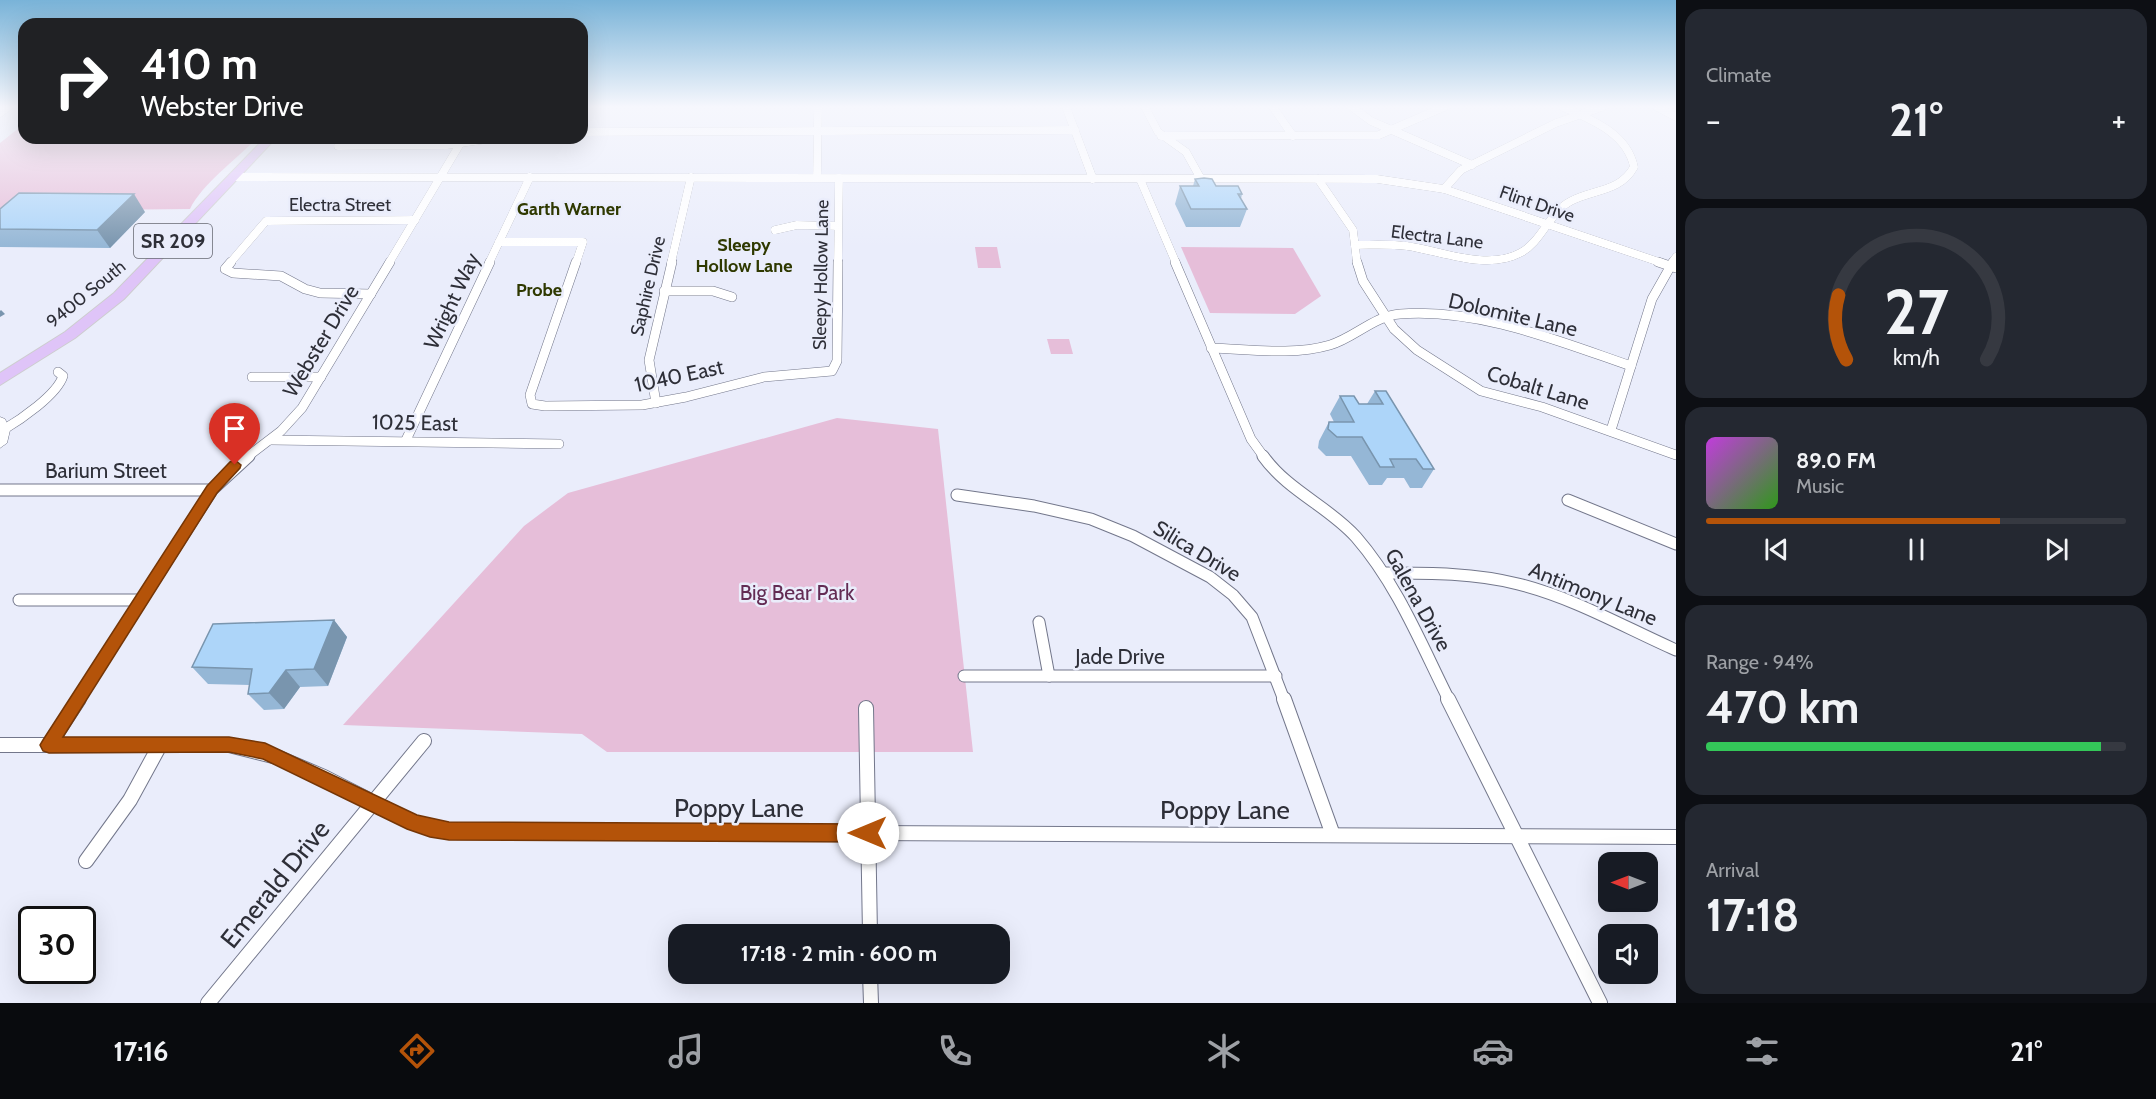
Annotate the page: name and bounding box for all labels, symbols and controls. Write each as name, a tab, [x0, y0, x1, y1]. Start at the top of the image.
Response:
text: 410 m	[141, 38, 258, 90]
icon: right	[42, 42, 120, 120]
text: Climate	[1706, 63, 1771, 87]
text: Webster Drive	[141, 90, 303, 123]
text: 21°	[1889, 93, 1943, 147]
text: −	[1706, 100, 1721, 140]
text: +	[2111, 100, 2126, 140]
street label: Flint Drive	[1497, 181, 1577, 227]
street label: Electra Street	[289, 194, 391, 216]
district label: Garth Warner	[517, 198, 621, 220]
street label: Sleepy Hollow Lane	[809, 200, 833, 350]
street label: Electra Lane	[1390, 220, 1484, 254]
road number: SR 209	[134, 224, 212, 258]
street label: Saphire Drive	[626, 234, 670, 338]
district label: Sleepy Hollow Lane	[696, 234, 792, 277]
street label: Wright Way	[418, 248, 485, 353]
street label: 9400 South	[42, 255, 130, 333]
text: 27	[1884, 274, 1949, 350]
district label: Probe	[516, 279, 562, 301]
street label: Webster Drive	[277, 280, 364, 401]
street label: Dolomite Lane	[1446, 288, 1580, 342]
text: km/h	[1893, 344, 1939, 370]
street label: 1040 East	[632, 354, 726, 397]
street label: Cobalt Lane	[1484, 360, 1593, 415]
pin	[209, 403, 260, 465]
street label: 1025 East	[372, 409, 458, 436]
icon: arrive	[218, 412, 251, 445]
text: 89.0 FM	[1796, 447, 1876, 474]
street label: Barium Street	[45, 458, 167, 483]
text: Music	[1796, 474, 1844, 498]
street label: Silica Drive	[1149, 515, 1246, 587]
icon: previous	[1760, 533, 1793, 566]
icon: pause	[1900, 533, 1933, 566]
icon: next	[2040, 533, 2073, 566]
street label: Galena Drive	[1380, 544, 1457, 656]
street label: Antimony Lane	[1526, 556, 1661, 631]
park label: Big Bear Park	[740, 580, 855, 605]
street label: Jade Drive	[1074, 644, 1165, 669]
text: Range · 94%	[1706, 650, 1814, 674]
text: 470 km	[1706, 680, 1859, 734]
street label: Poppy Lane	[674, 792, 804, 824]
street label: Poppy Lane	[1160, 794, 1290, 826]
position arrow	[836, 801, 900, 865]
street label: Emerald Drive	[214, 814, 336, 954]
north arrow	[1598, 852, 1658, 912]
map controls	[1598, 852, 1658, 984]
text: Arrival	[1706, 858, 1759, 882]
text: 17:18	[1706, 888, 1799, 942]
speed limit sign: 30	[18, 906, 96, 984]
button: sound	[1598, 924, 1658, 984]
text: 17:18 · 2 min · 600 m	[741, 940, 937, 967]
icon: directions	[396, 1030, 438, 1072]
icon: music	[665, 1030, 707, 1072]
icon: phone	[934, 1030, 976, 1072]
icon: climate	[1203, 1030, 1245, 1072]
icon: car	[1472, 1030, 1514, 1072]
icon: filters	[1741, 1030, 1783, 1072]
text: 17:16	[114, 1035, 168, 1068]
text: 21°	[2010, 1035, 2042, 1068]

